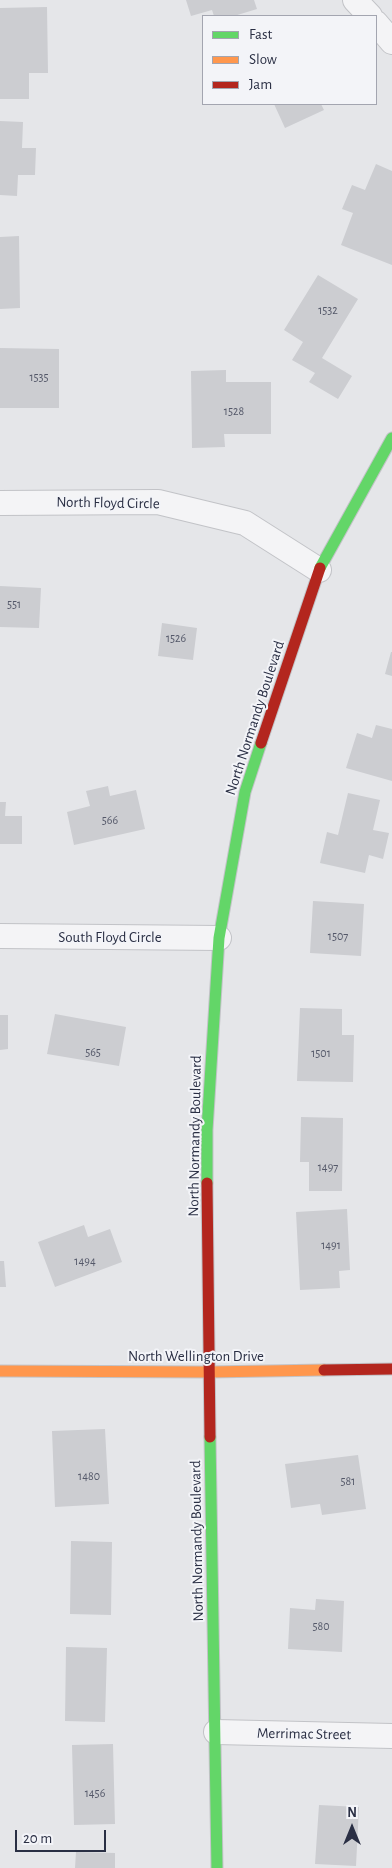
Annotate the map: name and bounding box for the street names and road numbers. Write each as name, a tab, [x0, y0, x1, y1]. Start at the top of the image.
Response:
street label: North Floyd Circle	[56, 493, 160, 513]
street label: North Normandy Boulevard	[222, 639, 288, 797]
street label: South Floyd Circle	[58, 928, 162, 946]
street label: North Normandy Boulevard	[185, 1055, 205, 1217]
street label: North Wellington Drive	[128, 1347, 264, 1365]
street label: North Normandy Boulevard	[187, 1460, 207, 1622]
street label: Merrimac Street	[257, 1724, 351, 1744]

